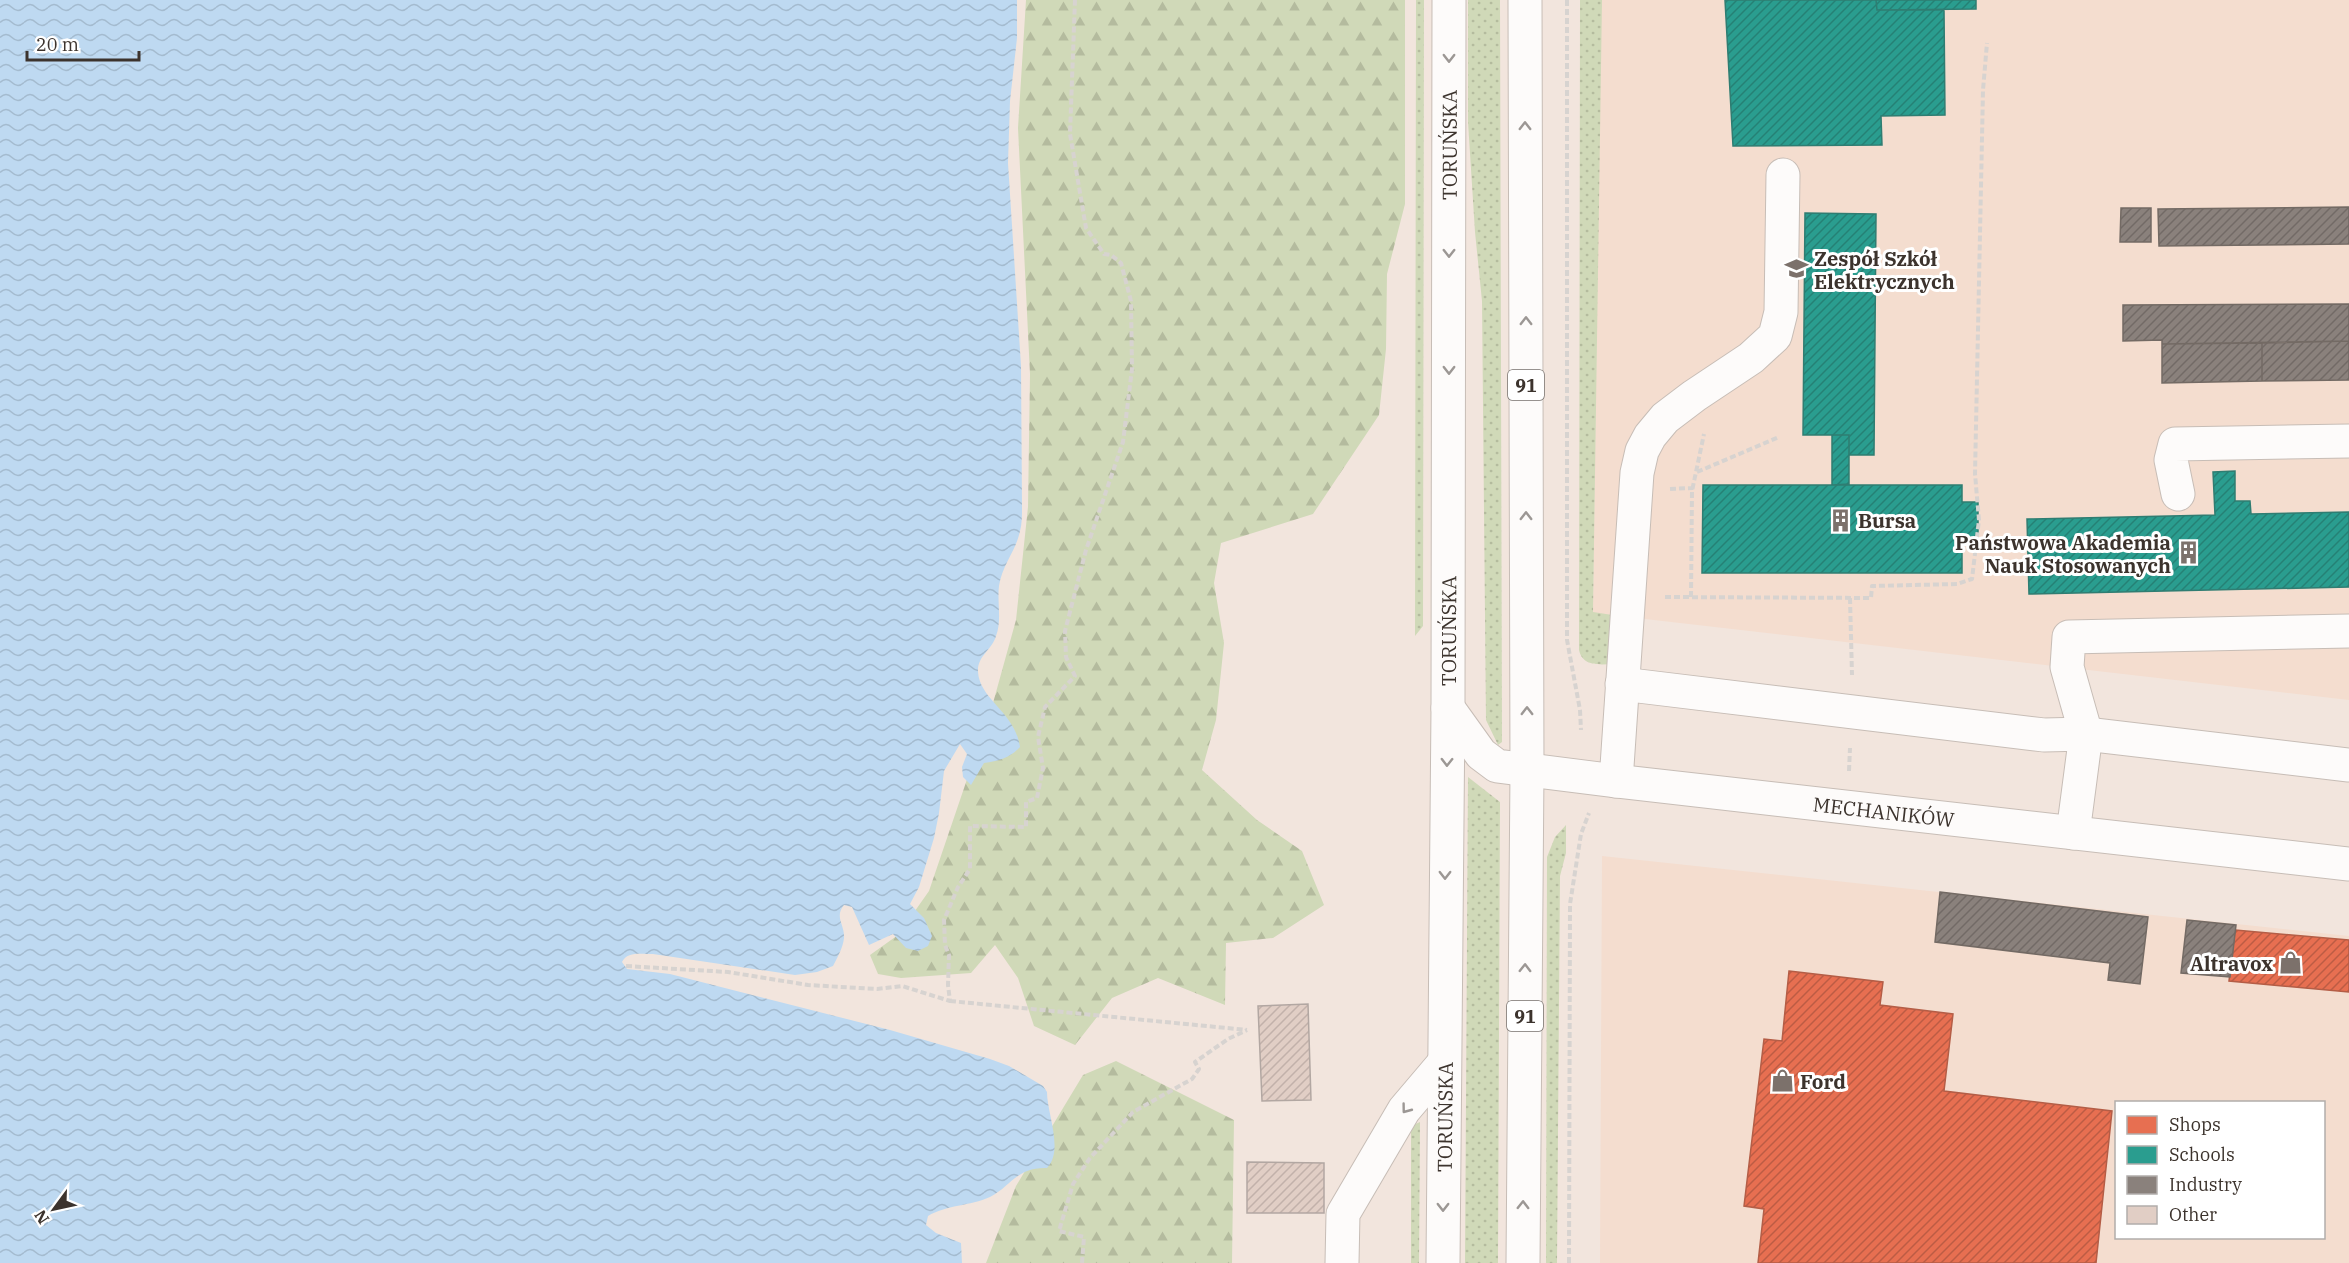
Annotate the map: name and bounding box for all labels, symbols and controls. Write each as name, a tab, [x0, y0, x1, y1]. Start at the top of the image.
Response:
scale bar	[27, 24, 140, 62]
text: 20 m	[36, 33, 79, 56]
one-way arrow	[1443, 54, 1455, 63]
street label: TORUŃSKA	[1435, 90, 1462, 200]
one-way arrow	[1519, 122, 1531, 131]
place label: Zespół Szkół Elektrycznych	[1814, 245, 1955, 295]
one-way arrow	[1443, 249, 1455, 258]
school or university icon: Zespół Szkół Elektrycznych	[1783, 256, 1809, 282]
one-way arrow	[1520, 317, 1532, 326]
one-way arrow	[1443, 365, 1455, 374]
road number: 91	[1508, 370, 1544, 400]
building icon: Bursa	[1827, 507, 1853, 533]
place label: Bursa	[1858, 507, 1916, 534]
one-way arrow	[1520, 512, 1532, 521]
place label: Państwowa Akademia Nauk Stosowanych	[1955, 529, 2171, 579]
building icon: Państwowa Akademia Nauk Stosowanych	[2176, 540, 2202, 566]
street label: TORUŃSKA	[1435, 576, 1462, 686]
one-way arrow	[1521, 707, 1533, 716]
one-way arrow	[1440, 758, 1453, 767]
street label: MECHANIKÓW	[1812, 790, 1956, 833]
one-way arrow	[1439, 870, 1451, 879]
place label: Altravox	[2190, 950, 2273, 977]
shop icon: Altravox	[2278, 950, 2304, 976]
one-way arrow	[1519, 963, 1531, 972]
road number: 91	[1507, 1001, 1543, 1031]
street label: TORUŃSKA	[1430, 1061, 1458, 1172]
shop icon: Ford	[1769, 1068, 1795, 1094]
place label: Ford	[1800, 1068, 1846, 1095]
legend	[2115, 1101, 2325, 1239]
one-way arrow	[1402, 1103, 1413, 1114]
text: Shops	[2169, 1113, 2221, 1136]
text: Schools	[2169, 1143, 2235, 1166]
text: Industry	[2169, 1173, 2242, 1196]
north arrow	[24, 1179, 84, 1239]
one-way arrow	[1517, 1200, 1529, 1209]
one-way arrow	[1437, 1202, 1449, 1211]
text: Other	[2169, 1203, 2217, 1226]
text: N	[30, 1206, 53, 1228]

